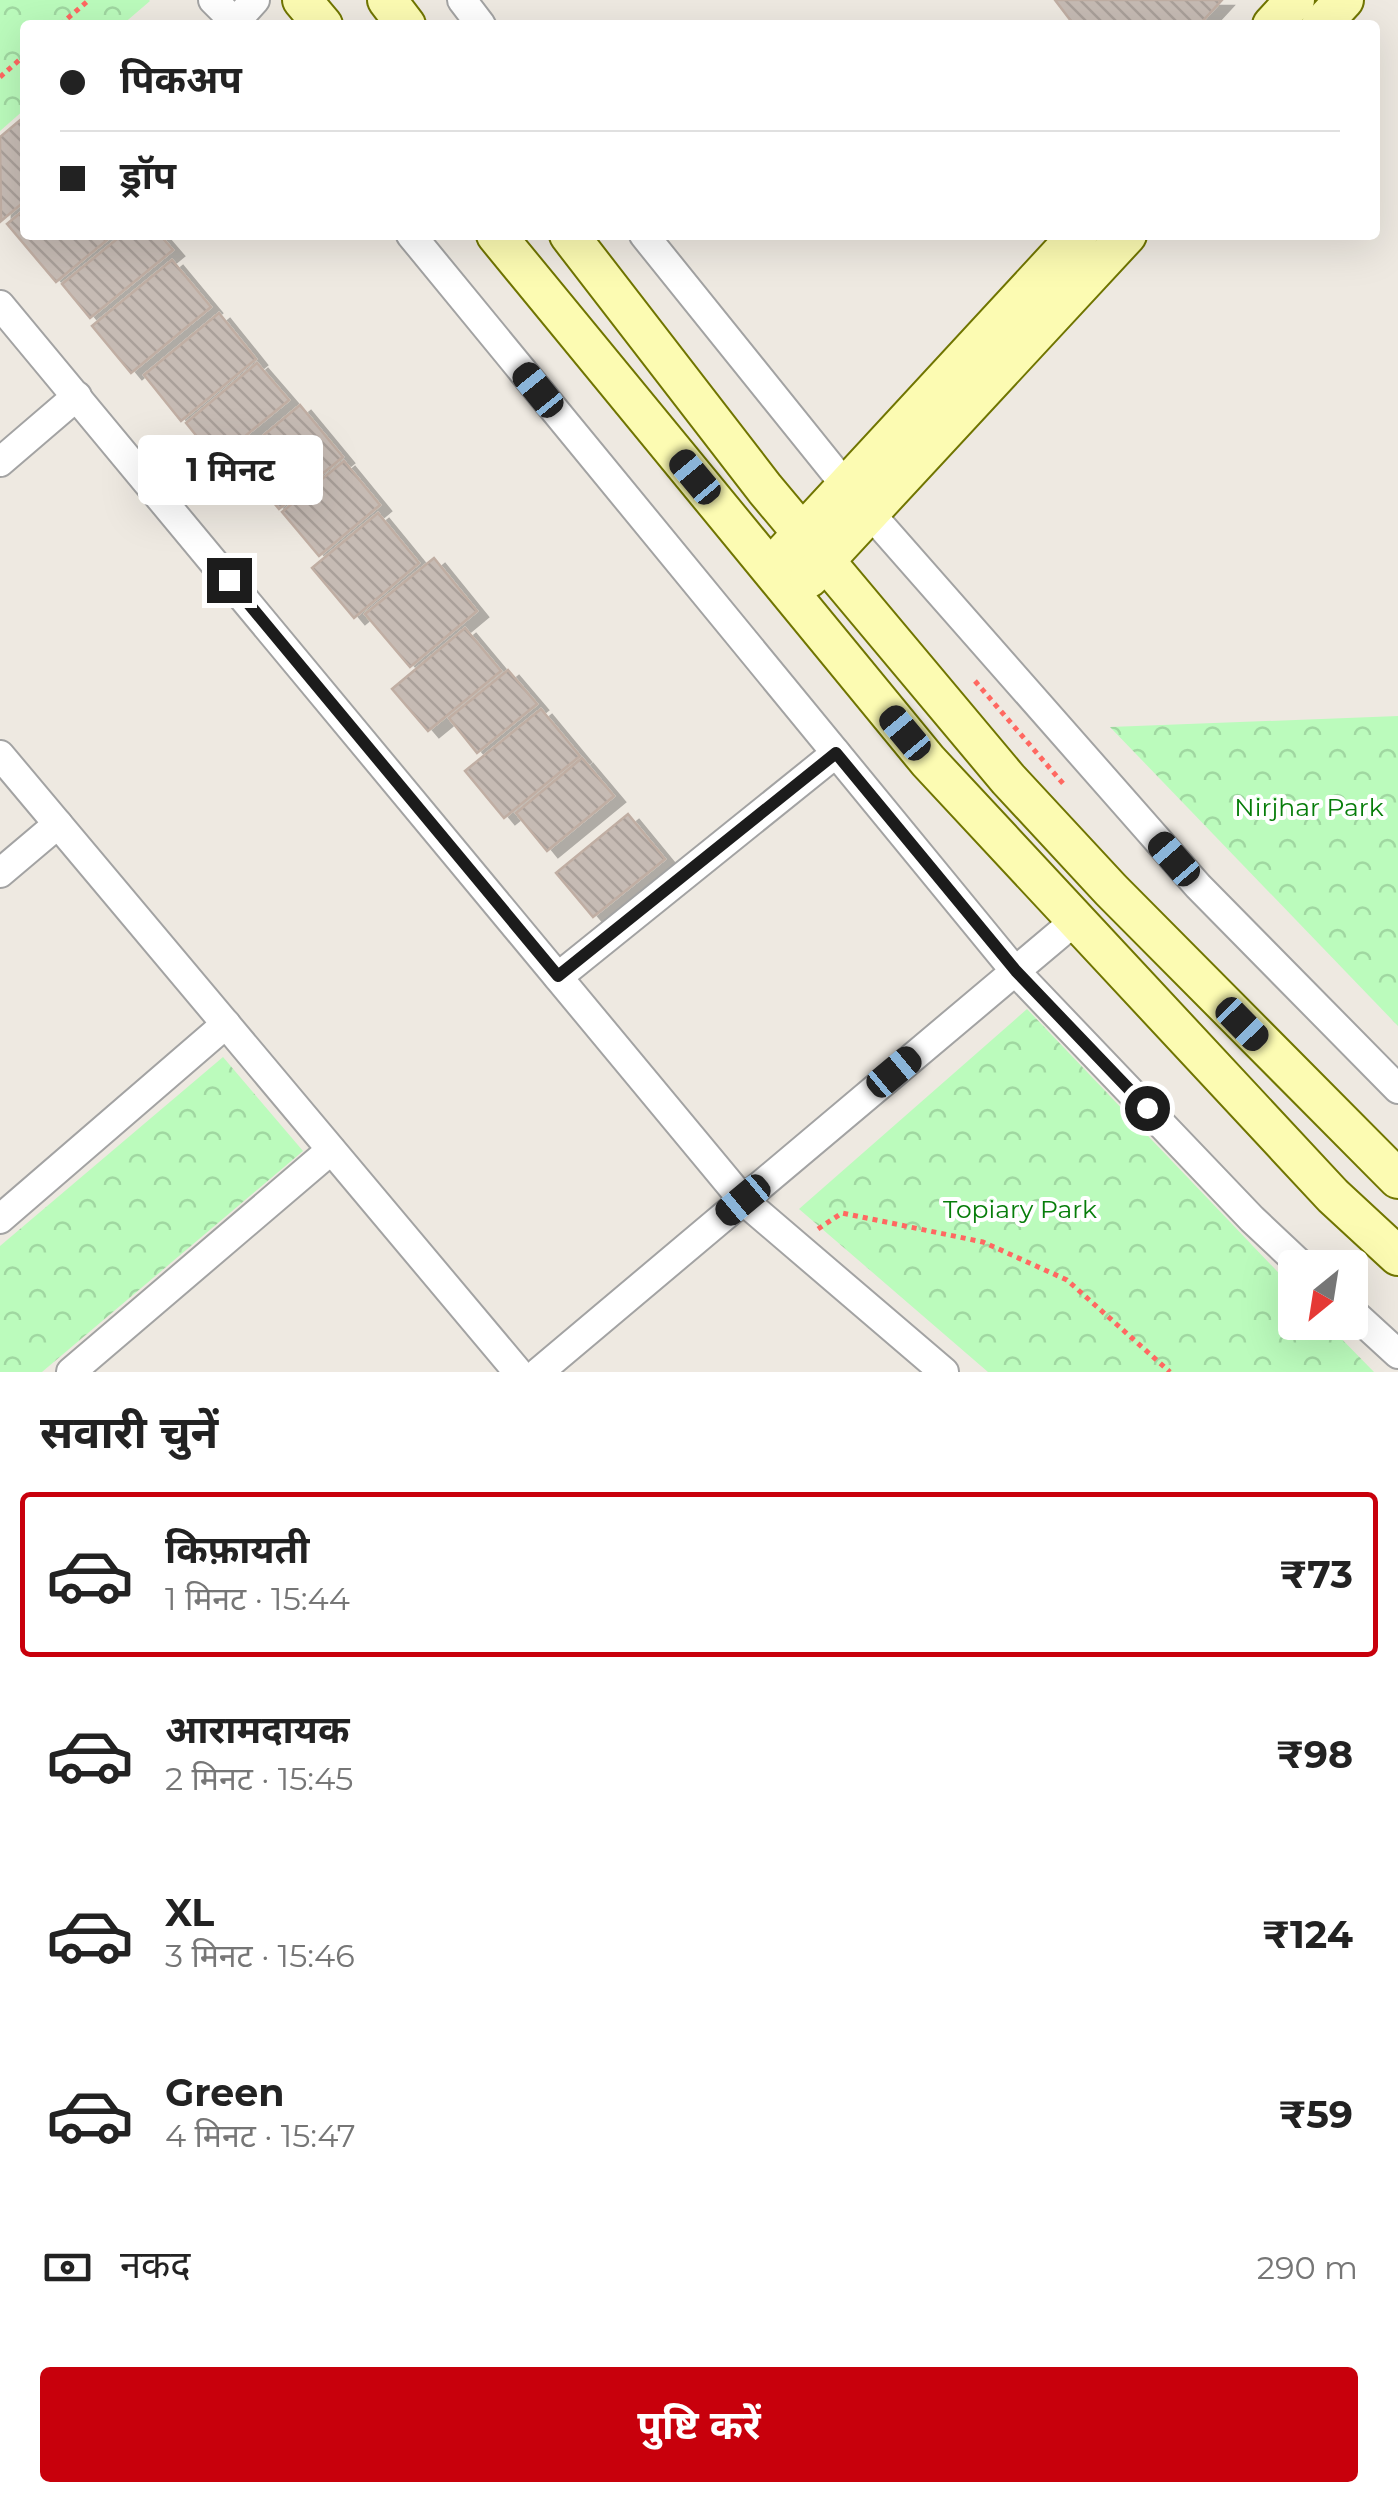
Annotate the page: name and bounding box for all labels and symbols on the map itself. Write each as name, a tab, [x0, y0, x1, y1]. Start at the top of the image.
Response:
car	[507, 357, 569, 423]
callout: 1 मिनट	[136, 435, 322, 505]
car	[664, 444, 726, 510]
route end	[207, 558, 252, 603]
car	[874, 700, 936, 766]
park label: Nirjhar Park	[1234, 792, 1384, 822]
car	[1143, 827, 1205, 891]
car	[1210, 992, 1274, 1056]
car	[861, 1041, 927, 1103]
route start	[1125, 1086, 1170, 1131]
car	[710, 1169, 776, 1231]
park label: Topiary Park	[943, 1194, 1097, 1224]
north arrow	[1278, 1250, 1368, 1340]

